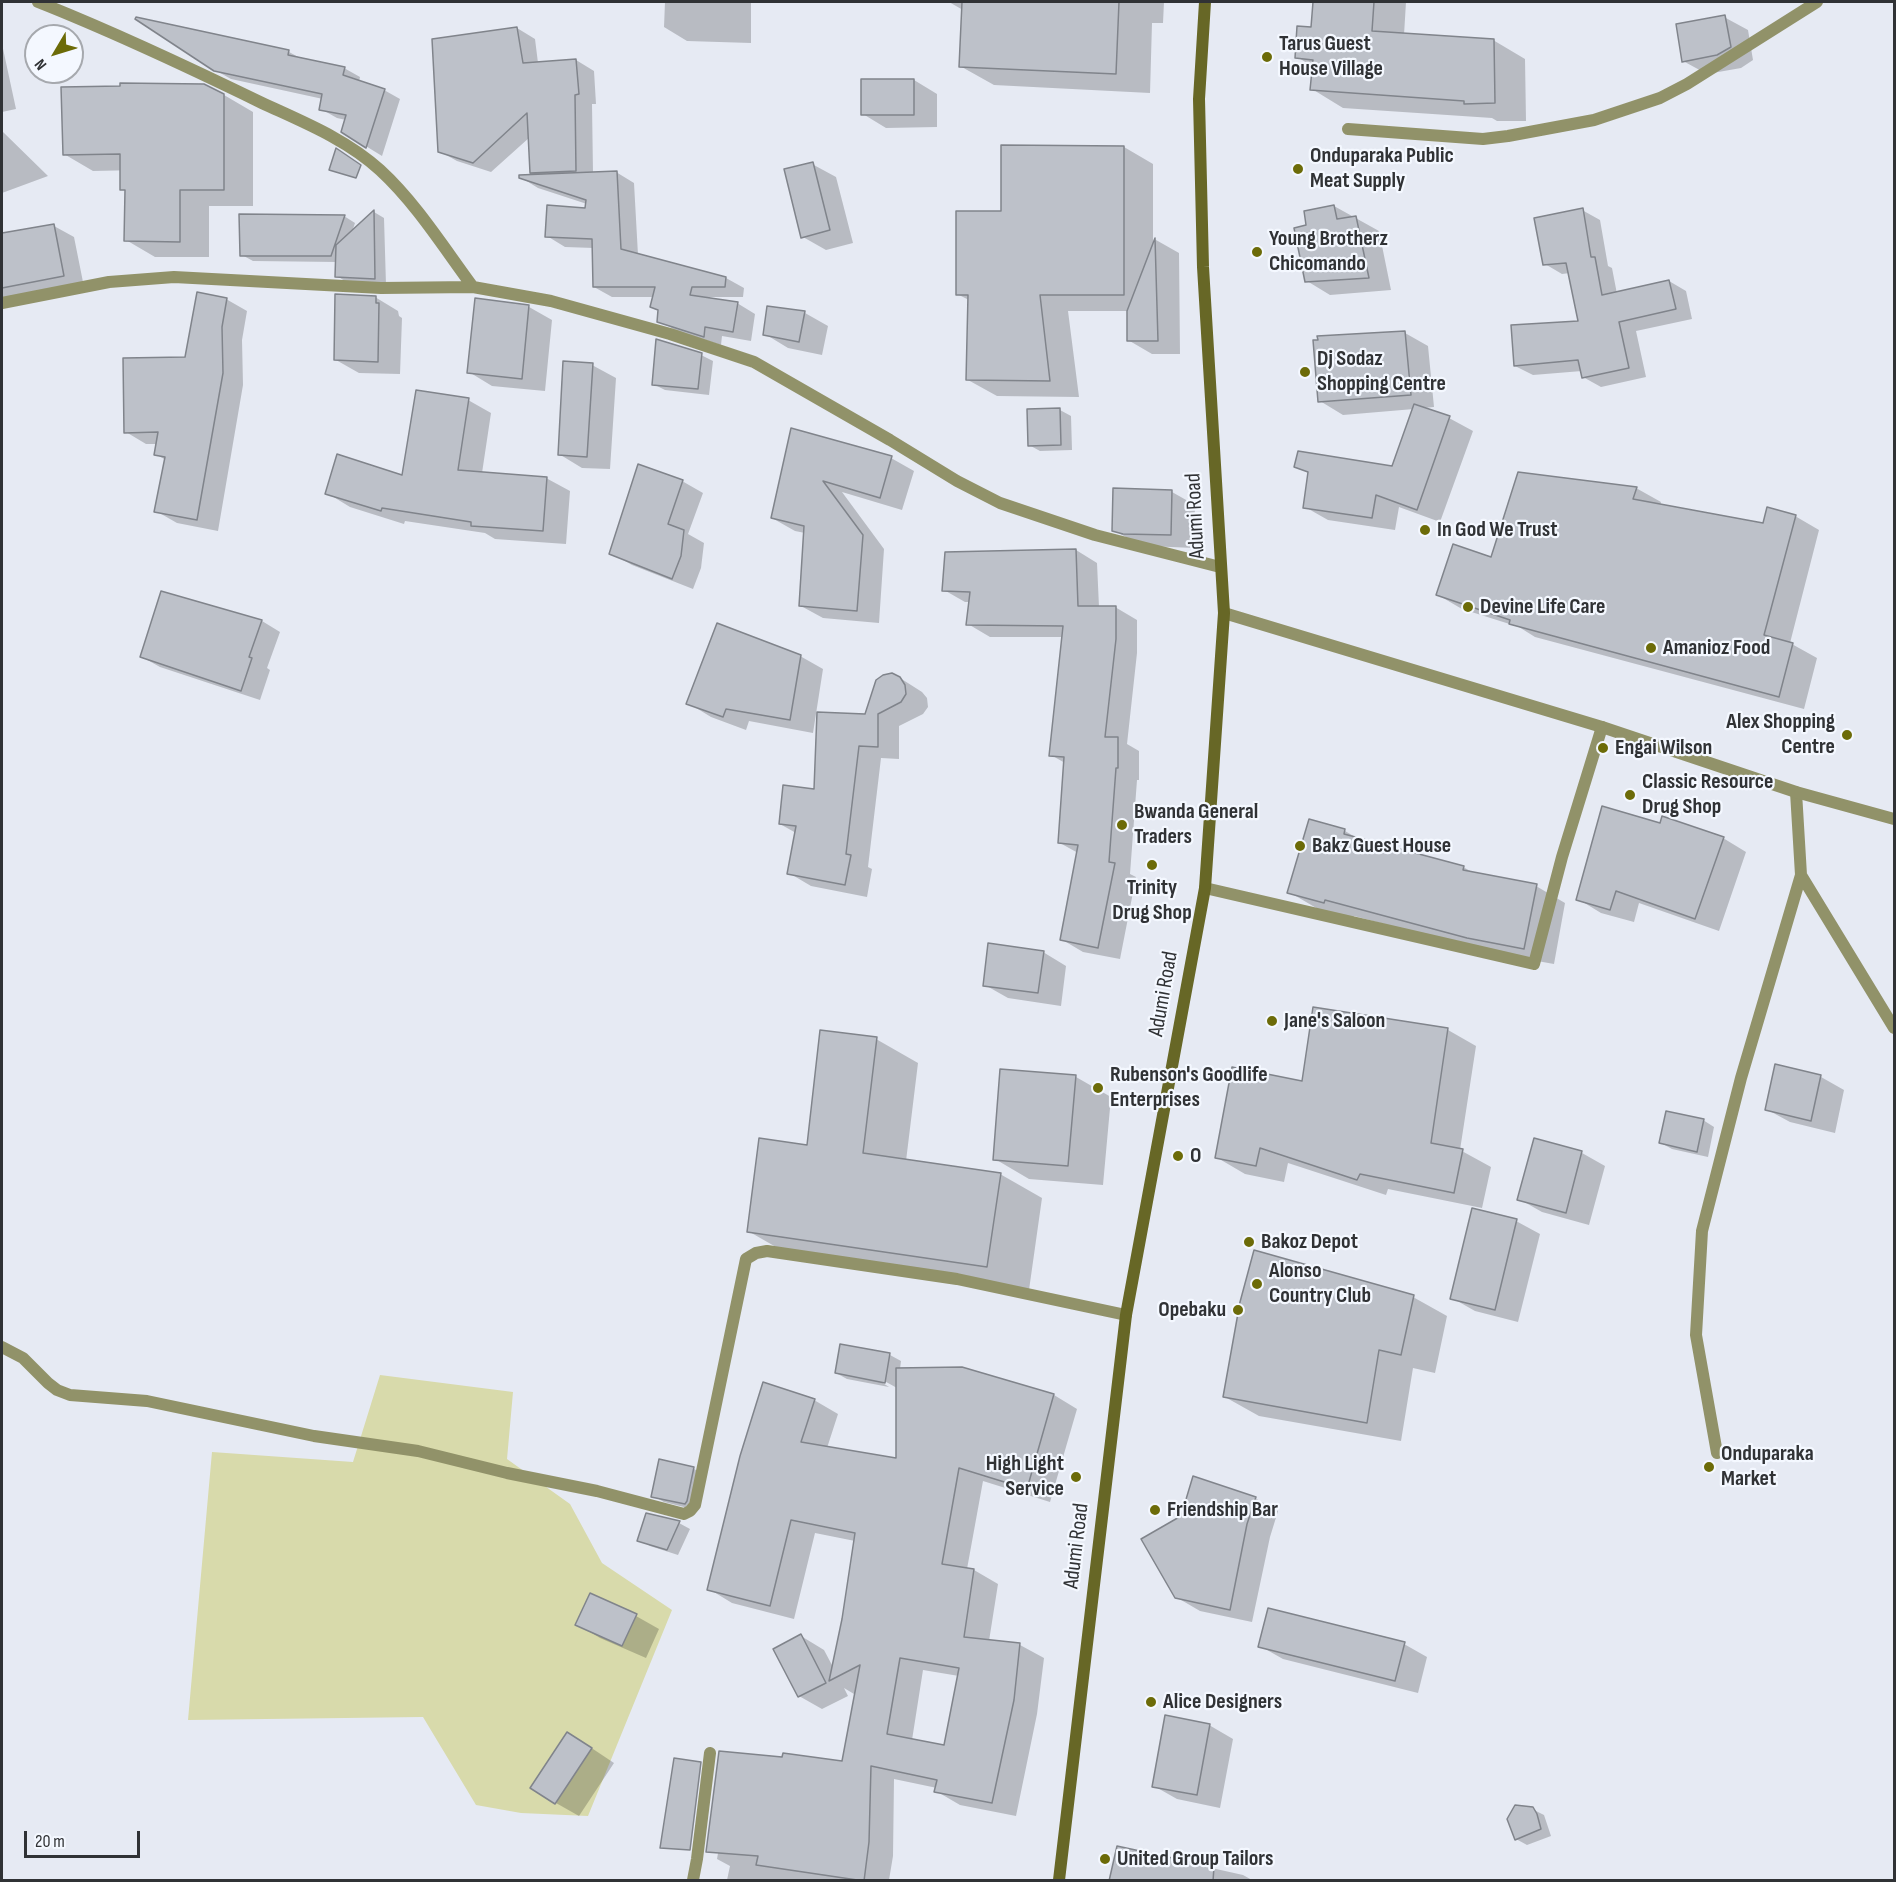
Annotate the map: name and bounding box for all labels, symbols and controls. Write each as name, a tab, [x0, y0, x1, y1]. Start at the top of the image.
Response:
north arrow	[24, 24, 84, 84]
place label: Tarus Guest House Village	[1279, 31, 1383, 82]
marker: Tarus Guest House Village	[1260, 50, 1274, 64]
text: N	[31, 55, 51, 73]
place label: Onduparaka Public Meat Supply	[1310, 143, 1454, 194]
marker: Onduparaka Public Meat Supply	[1291, 162, 1305, 176]
place label: Young Brotherz Chicomando	[1269, 226, 1388, 278]
marker: Young Brotherz Chicomando	[1250, 245, 1264, 259]
place label: Dj Sodaz Shopping Centre	[1317, 346, 1446, 398]
marker: Dj Sodaz Shopping Centre	[1298, 365, 1312, 379]
street label: Adumi Road	[1181, 472, 1211, 560]
place label: In God We Trust	[1437, 517, 1557, 543]
marker: In God We Trust	[1418, 523, 1432, 537]
place label: Devine Life Care	[1480, 594, 1605, 620]
marker: Devine Life Care	[1461, 600, 1475, 614]
place label: Amanioz Food	[1663, 635, 1770, 661]
marker: Amanioz Food	[1644, 641, 1658, 655]
place label: Alex Shopping Centre	[1726, 709, 1835, 760]
marker: Alex Shopping Centre	[1840, 728, 1854, 742]
place label: Engai Wilson	[1615, 735, 1712, 761]
marker: Engai Wilson	[1596, 741, 1610, 755]
place label: Classic Resource Drug Shop	[1642, 769, 1773, 820]
marker: Classic Resource Drug Shop	[1623, 788, 1637, 802]
place label: Bwanda General Traders	[1134, 799, 1258, 850]
marker: Bwanda General Traders	[1115, 818, 1129, 832]
place label: Bakz Guest House	[1312, 833, 1451, 859]
marker: Bakz Guest House	[1293, 839, 1307, 853]
marker: Trinity Drug Shop	[1145, 858, 1159, 872]
place label: Trinity Drug Shop	[1112, 875, 1192, 926]
street label: Adumi Road	[1144, 949, 1184, 1039]
place label: Jane's Saloon	[1284, 1008, 1385, 1034]
marker: Jane's Saloon	[1265, 1014, 1279, 1028]
place label: Rubenson's Goodlife Enterprises	[1110, 1062, 1268, 1114]
marker: Rubenson's Goodlife Enterprises	[1091, 1081, 1105, 1095]
place label: O	[1190, 1143, 1201, 1169]
marker: O	[1171, 1149, 1185, 1163]
place label: Bakoz Depot	[1261, 1229, 1358, 1255]
marker: Bakoz Depot	[1242, 1235, 1256, 1249]
place label: Alonso Country Club	[1269, 1258, 1371, 1310]
marker: Alonso Country Club	[1250, 1277, 1264, 1291]
place label: Opebaku	[1158, 1297, 1226, 1323]
marker: Opebaku	[1231, 1303, 1245, 1317]
place label: Onduparaka Market	[1721, 1441, 1814, 1492]
place label: High Light Service	[986, 1451, 1064, 1502]
marker: Onduparaka Market	[1702, 1460, 1716, 1474]
marker: High Light Service	[1069, 1470, 1083, 1484]
place label: Friendship Bar	[1167, 1497, 1278, 1523]
street label: Adumi Road	[1059, 1502, 1095, 1590]
marker: Friendship Bar	[1148, 1503, 1162, 1517]
place label: Alice Designers	[1163, 1689, 1282, 1715]
marker: Alice Designers	[1144, 1695, 1158, 1709]
scale bar	[27, 1819, 142, 1857]
text: 20 m	[35, 1831, 65, 1852]
place label: United Group Tailors	[1117, 1846, 1273, 1872]
marker: United Group Tailors	[1098, 1852, 1112, 1866]

